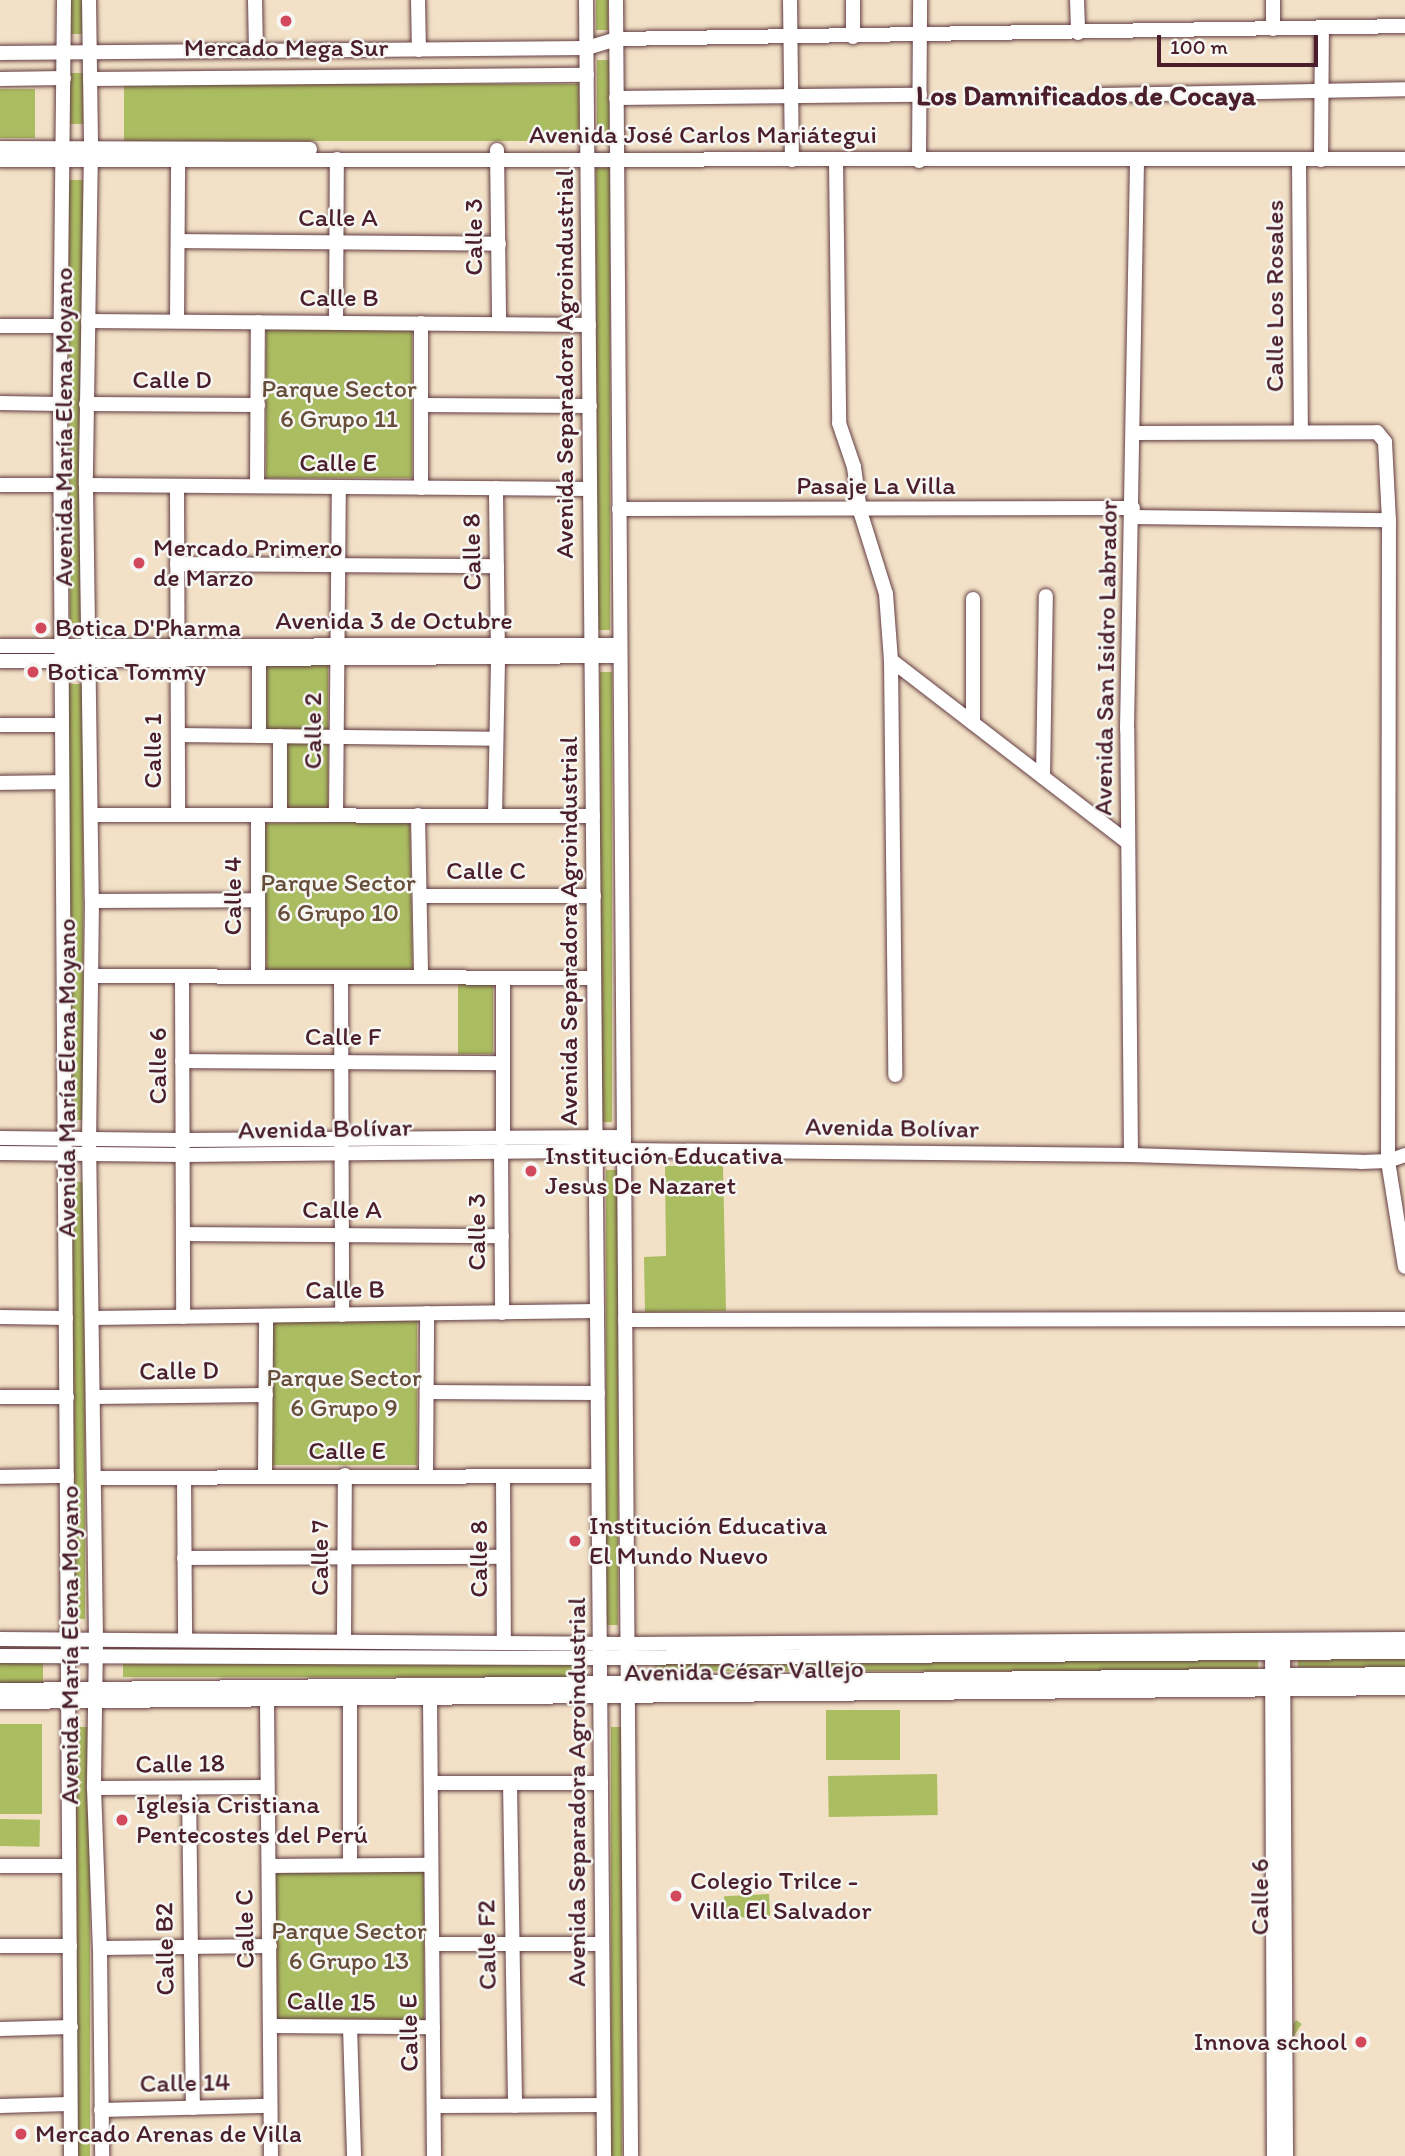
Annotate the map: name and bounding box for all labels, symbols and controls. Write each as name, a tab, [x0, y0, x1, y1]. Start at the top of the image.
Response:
marker: Mercado Mega Sur	[278, 13, 294, 29]
scale bar	[1160, 21, 1321, 65]
place label: Mercado Mega Sur	[183, 32, 389, 64]
text: 100 m	[1170, 34, 1228, 59]
district label: Los Damnificados de Cocaya	[915, 78, 1257, 112]
street label: Avenida José Carlos Mariátegui	[528, 119, 878, 151]
street label: Avenida Separadora Agroindustrial	[549, 169, 581, 559]
street label: Calle 3	[458, 198, 490, 276]
street label: Calle Los Rosales	[1259, 200, 1291, 392]
street label: Calle A	[298, 202, 378, 234]
street label: Avenida María Elena Moyano	[48, 269, 80, 585]
street label: Calle B	[299, 282, 379, 314]
street label: Calle D	[132, 364, 212, 396]
park label: Parque Sector 6 Grupo 11	[261, 373, 417, 434]
street label: Calle E	[299, 447, 377, 479]
street label: Pasaje La Villa	[797, 470, 955, 502]
street label: Avenida San Isidro Labrador	[1088, 500, 1124, 816]
street label: Calle 8	[456, 513, 488, 591]
place label: Mercado Primero de Marzo	[153, 532, 343, 594]
marker: Mercado Primero de Marzo	[131, 555, 147, 571]
street label: Avenida 3 de Octubre	[275, 605, 513, 637]
place label: Botica D'Pharma	[55, 612, 242, 644]
marker: Botica D'Pharma	[33, 620, 49, 636]
place label: Botica Tommy	[47, 656, 205, 688]
marker: Botica Tommy	[25, 664, 41, 680]
street label: Calle 2	[297, 693, 329, 769]
street label: Calle 1	[137, 713, 169, 789]
street label: Avenida Separadora Agroindustrial	[553, 736, 585, 1126]
street label: Calle C	[446, 855, 526, 887]
street label: Calle 4	[217, 857, 249, 935]
park label: Parque Sector 6 Grupo 10	[260, 867, 416, 928]
street label: Avenida María Elena Moyano	[51, 920, 83, 1236]
street label: Calle F	[305, 1021, 381, 1053]
street label: Calle 6	[142, 1028, 174, 1104]
street label: Avenida Bolívar	[805, 1111, 979, 1145]
street label: Avenida Bolívar	[238, 1112, 412, 1146]
place label: Institución Educativa Jesus De Nazaret	[545, 1140, 783, 1202]
marker: Institución Educativa Jesus De Nazaret	[523, 1163, 539, 1179]
street label: Calle 3	[461, 1193, 493, 1271]
street label: Calle A	[302, 1194, 382, 1226]
street label: Calle B	[305, 1274, 385, 1306]
street label: Calle D	[139, 1355, 219, 1387]
park label: Parque Sector 6 Grupo 9	[266, 1362, 422, 1424]
street label: Calle E	[308, 1435, 386, 1467]
street label: Avenida María Elena Moyano	[54, 1487, 86, 1803]
place label: Institución Educativa El Mundo Nuevo	[589, 1510, 827, 1572]
street label: Calle 7	[304, 1520, 336, 1596]
street label: Calle 8	[463, 1520, 495, 1598]
marker: Institución Educativa El Mundo Nuevo	[567, 1533, 583, 1549]
street label: Avenida Separadora Agroindustrial	[561, 1597, 593, 1987]
street label: Avenida César Vallejo	[624, 1653, 864, 1689]
street label: Calle 18	[135, 1748, 225, 1780]
place label: Iglesia Cristiana Pentecostes del Perú	[136, 1789, 367, 1850]
marker: Iglesia Cristiana Pentecostes del Perú	[114, 1812, 130, 1828]
street label: Calle 6	[1244, 1859, 1276, 1935]
place label: Colegio Trilce - Villa El Salvador	[690, 1865, 871, 1926]
marker: Colegio Trilce - Villa El Salvador	[668, 1888, 684, 1904]
street label: Calle C	[229, 1889, 261, 1969]
street label: Calle F2	[471, 1900, 503, 1990]
street label: Calle B2	[149, 1902, 181, 1996]
park label: Parque Sector 6 Grupo 13	[271, 1915, 427, 1976]
street label: Calle 15	[286, 1986, 376, 2018]
street label: Calle E	[393, 1994, 425, 2072]
place label: Innova school	[1194, 2026, 1347, 2058]
marker: Innova school	[1353, 2034, 1369, 2050]
street label: Calle 14	[139, 2067, 231, 2099]
place label: Mercado Arenas de Villa	[35, 2118, 301, 2150]
marker: Mercado Arenas de Villa	[13, 2126, 29, 2142]

